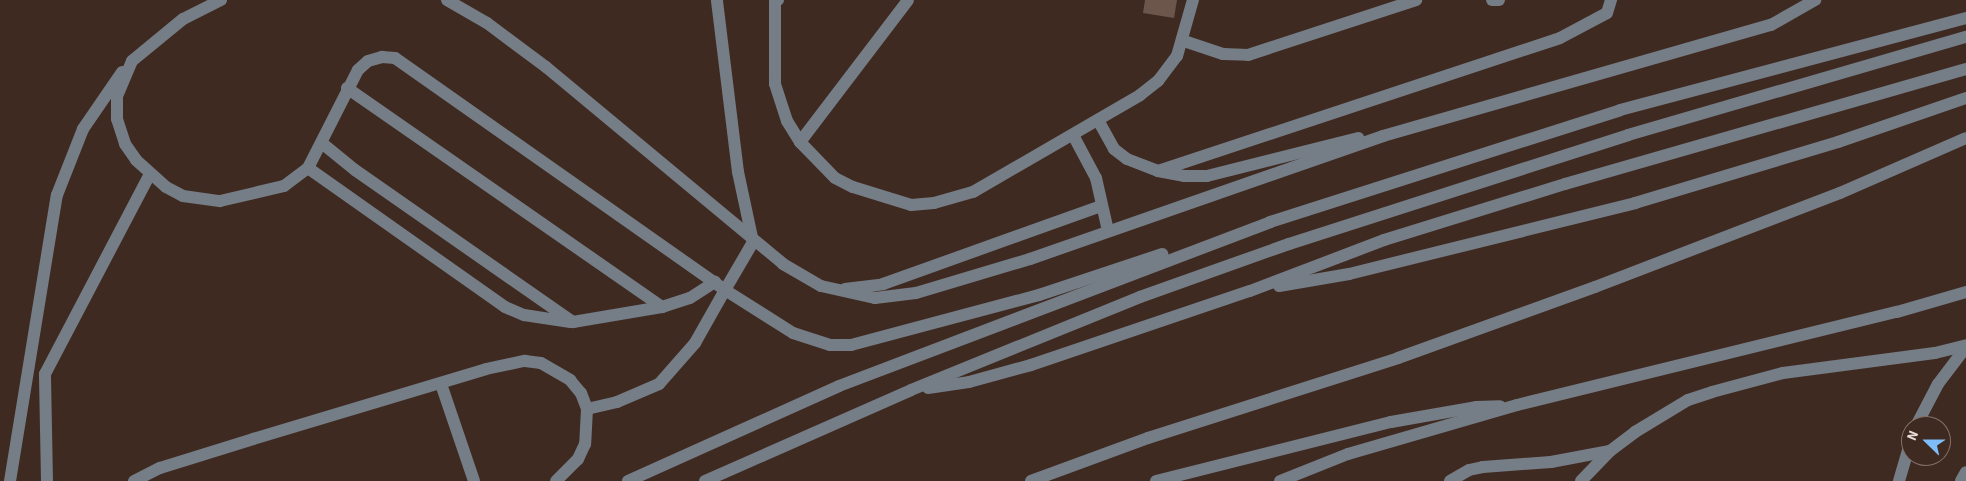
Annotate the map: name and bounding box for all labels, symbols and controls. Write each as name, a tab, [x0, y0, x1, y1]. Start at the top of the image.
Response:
north arrow	[1901, 416, 1951, 466]
text: N	[1902, 428, 1924, 444]

